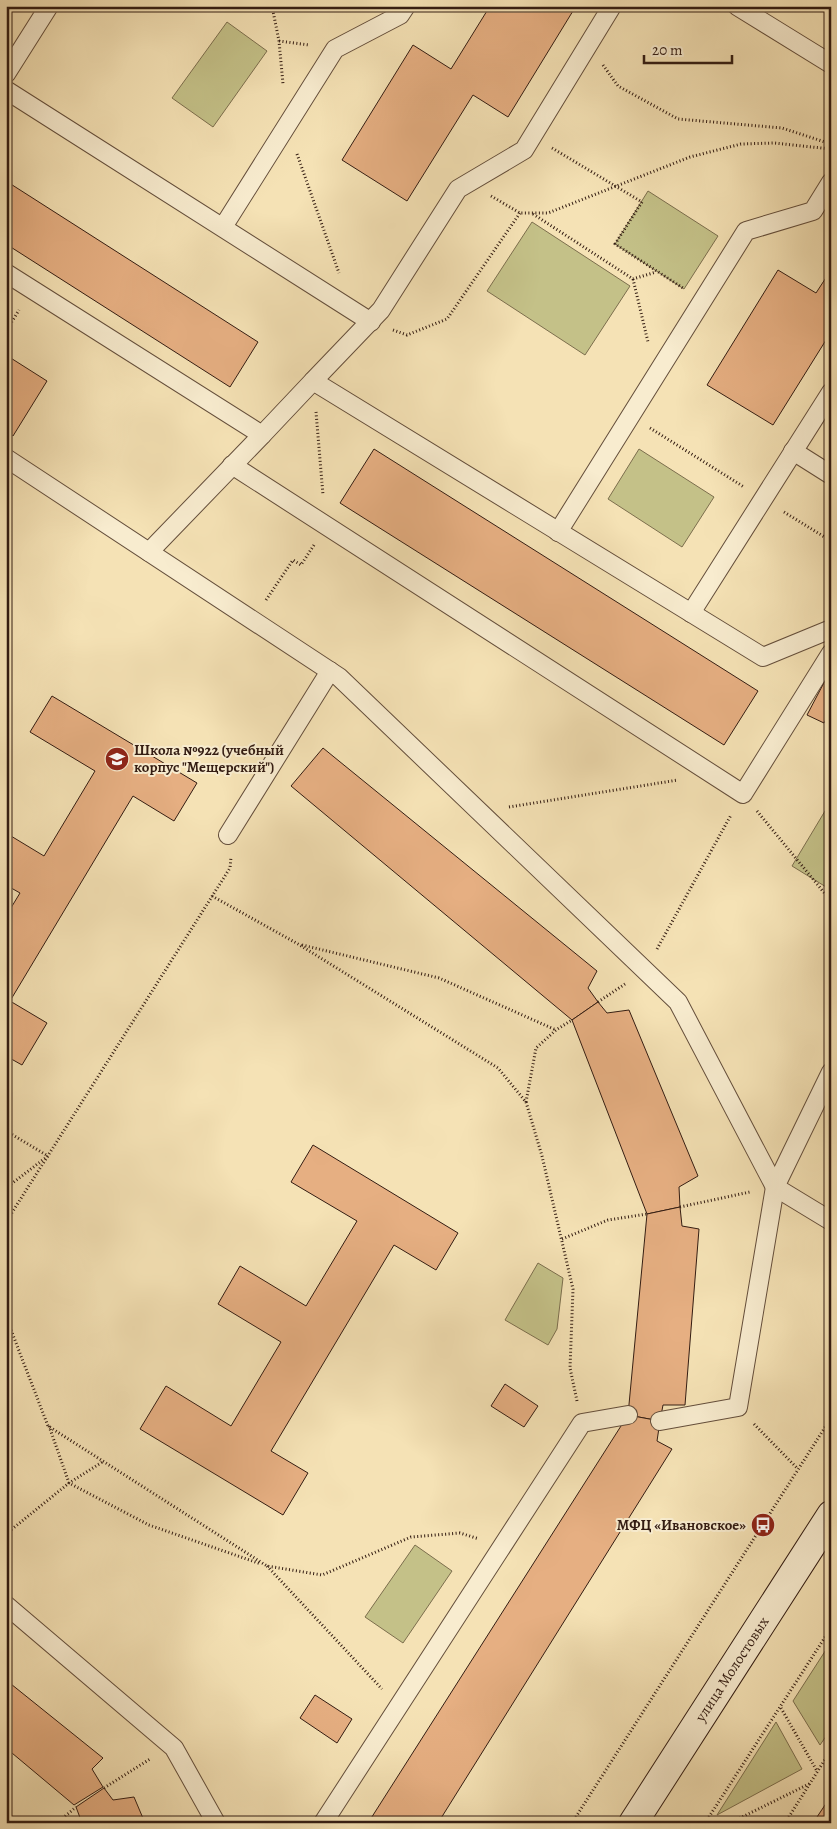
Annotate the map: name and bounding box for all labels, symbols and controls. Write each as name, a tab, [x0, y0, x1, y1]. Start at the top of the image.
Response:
scale bar	[644, 32, 732, 64]
text: 20 m	[652, 40, 683, 60]
place label: Школа №922 (учебный корпус "Мещерский")	[134, 740, 284, 777]
school or university icon: Школа №922 (учебный корпус "Мещерский")	[104, 746, 130, 772]
bus stop icon: МФЦ «Ивановское»	[750, 1512, 776, 1538]
place label: МФЦ «Ивановское»	[617, 1515, 746, 1535]
street label: улица Молостовых	[690, 1612, 774, 1726]

